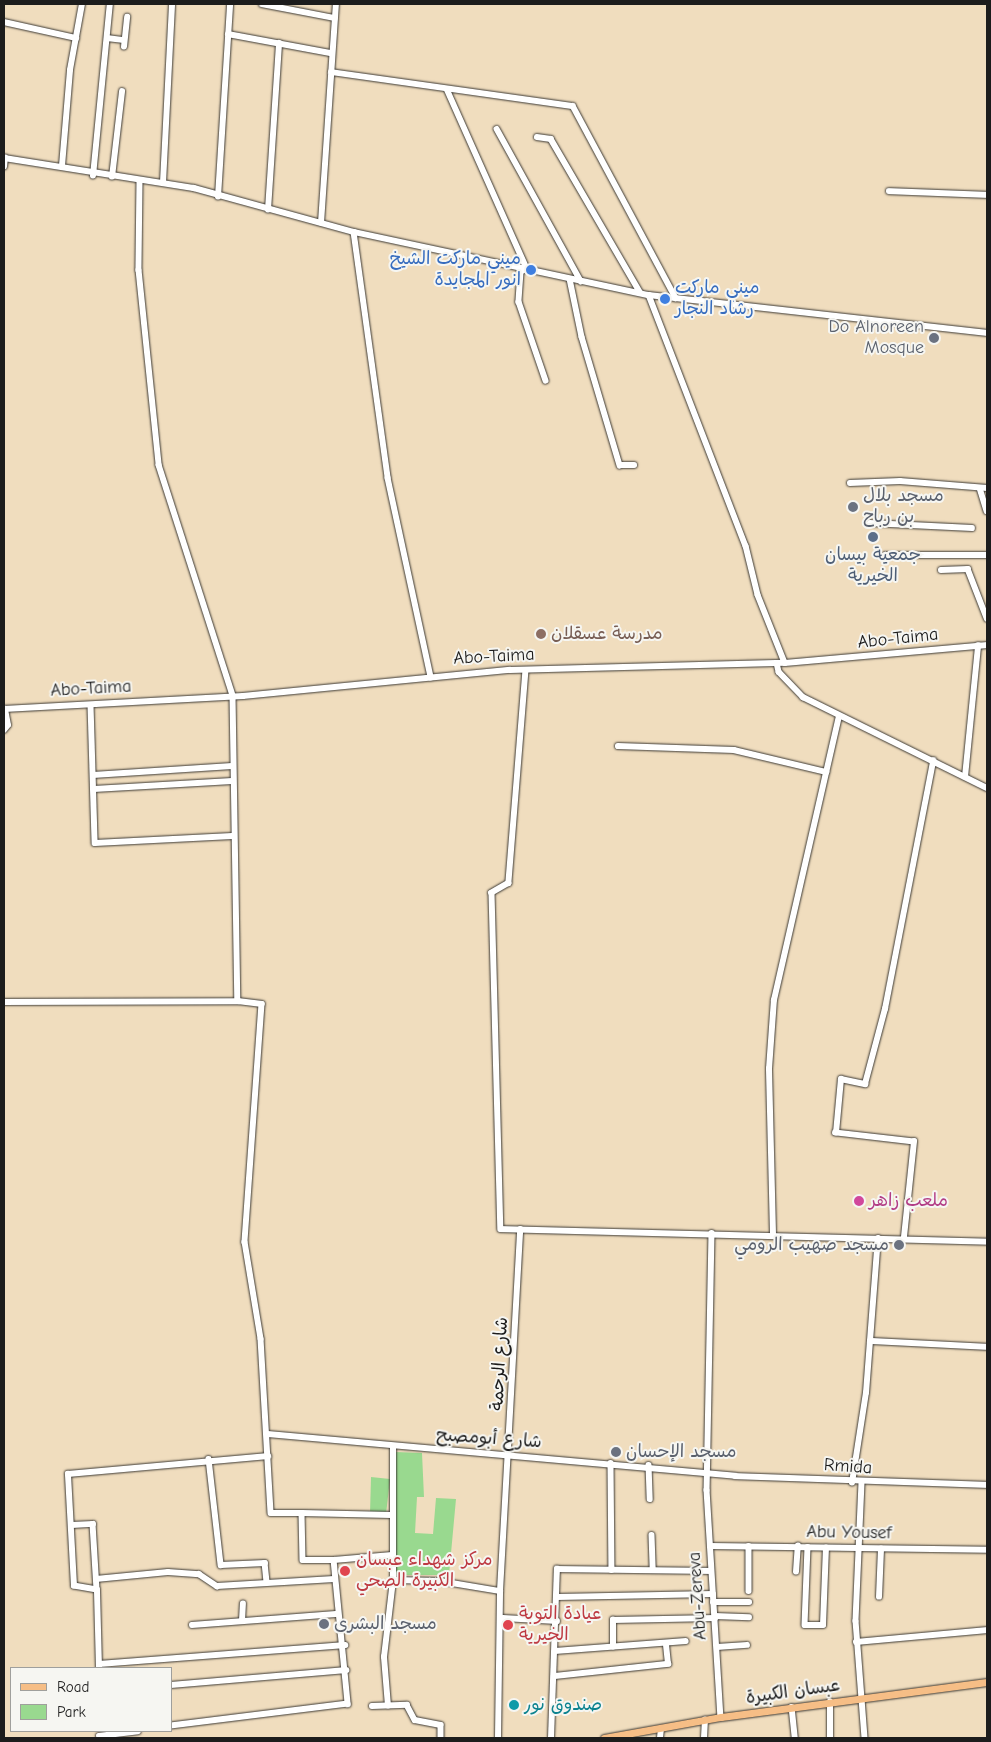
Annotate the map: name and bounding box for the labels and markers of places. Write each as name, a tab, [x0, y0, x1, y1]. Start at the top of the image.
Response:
place label: ميني ماركت الشيخ انور المجايدة	[390, 249, 521, 292]
marker: ميني ماركت الشيخ انور المجايدة	[525, 264, 537, 276]
place label: ميني ماركت رشاد النجار	[675, 278, 759, 320]
marker: ميني ماركت رشاد النجار	[659, 293, 671, 305]
place label: Do Alnoreen Mosque	[828, 317, 924, 359]
marker: Do Alnoreen Mosque	[928, 332, 940, 344]
place label: مسجد بلال بن رباح	[863, 486, 944, 528]
marker: مسجد بلال بن رباح	[847, 501, 859, 513]
marker: جمعية بيسان الخيرية	[867, 531, 879, 543]
place label: جمعية بيسان الخيرية	[825, 545, 921, 588]
place label: مدرسة عسقلان	[551, 623, 662, 645]
marker: مدرسة عسقلان	[535, 628, 547, 640]
place label: ملعب زاهر	[869, 1190, 948, 1212]
marker: ملعب زاهر	[853, 1195, 865, 1207]
place label: مسجد صهيب الرومي	[734, 1234, 889, 1256]
marker: مسجد صهيب الرومي	[893, 1239, 905, 1251]
place label: مسجد الإحسان	[626, 1441, 736, 1463]
marker: مسجد الإحسان	[610, 1446, 622, 1458]
place label: مركز شهداء عبسان الكبيرة الصحي	[356, 1550, 492, 1592]
marker: مركز شهداء عبسان الكبيرة الصحي	[338, 1564, 352, 1578]
place label: عيادة التوبة الخيرية	[519, 1604, 601, 1646]
place label: مسجد البشرى	[334, 1613, 437, 1635]
marker: مسجد البشرى	[318, 1618, 330, 1630]
marker: عيادة التوبة الخيرية	[501, 1618, 515, 1632]
place label: صندوق نور	[524, 1694, 602, 1716]
marker: صندوق نور	[508, 1699, 520, 1711]

